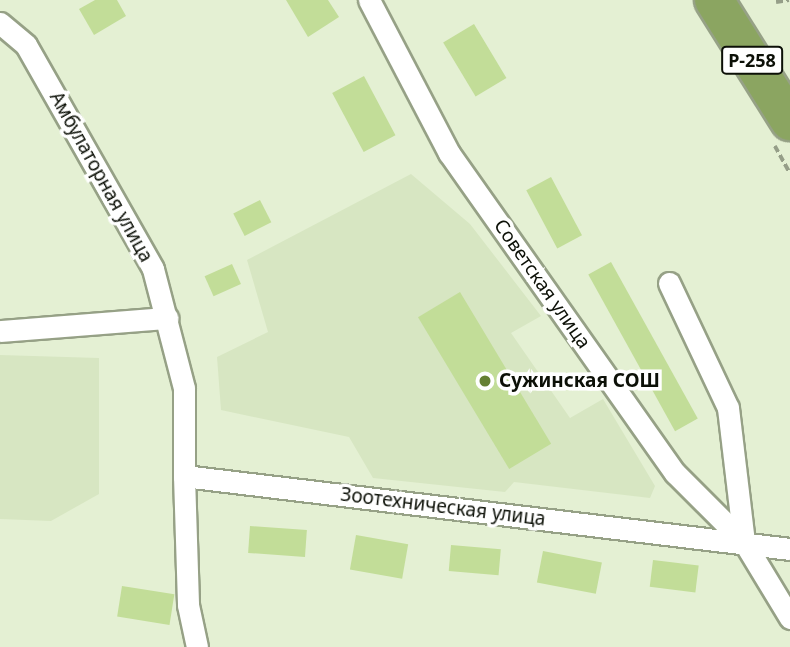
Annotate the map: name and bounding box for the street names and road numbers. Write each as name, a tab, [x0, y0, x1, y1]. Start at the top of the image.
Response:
road number: Р-258	[720, 46, 784, 74]
street label: Амбулаторная улица	[45, 88, 157, 266]
street label: Советская улица	[489, 215, 595, 353]
street label: Зоотехническая улица	[339, 483, 547, 531]

